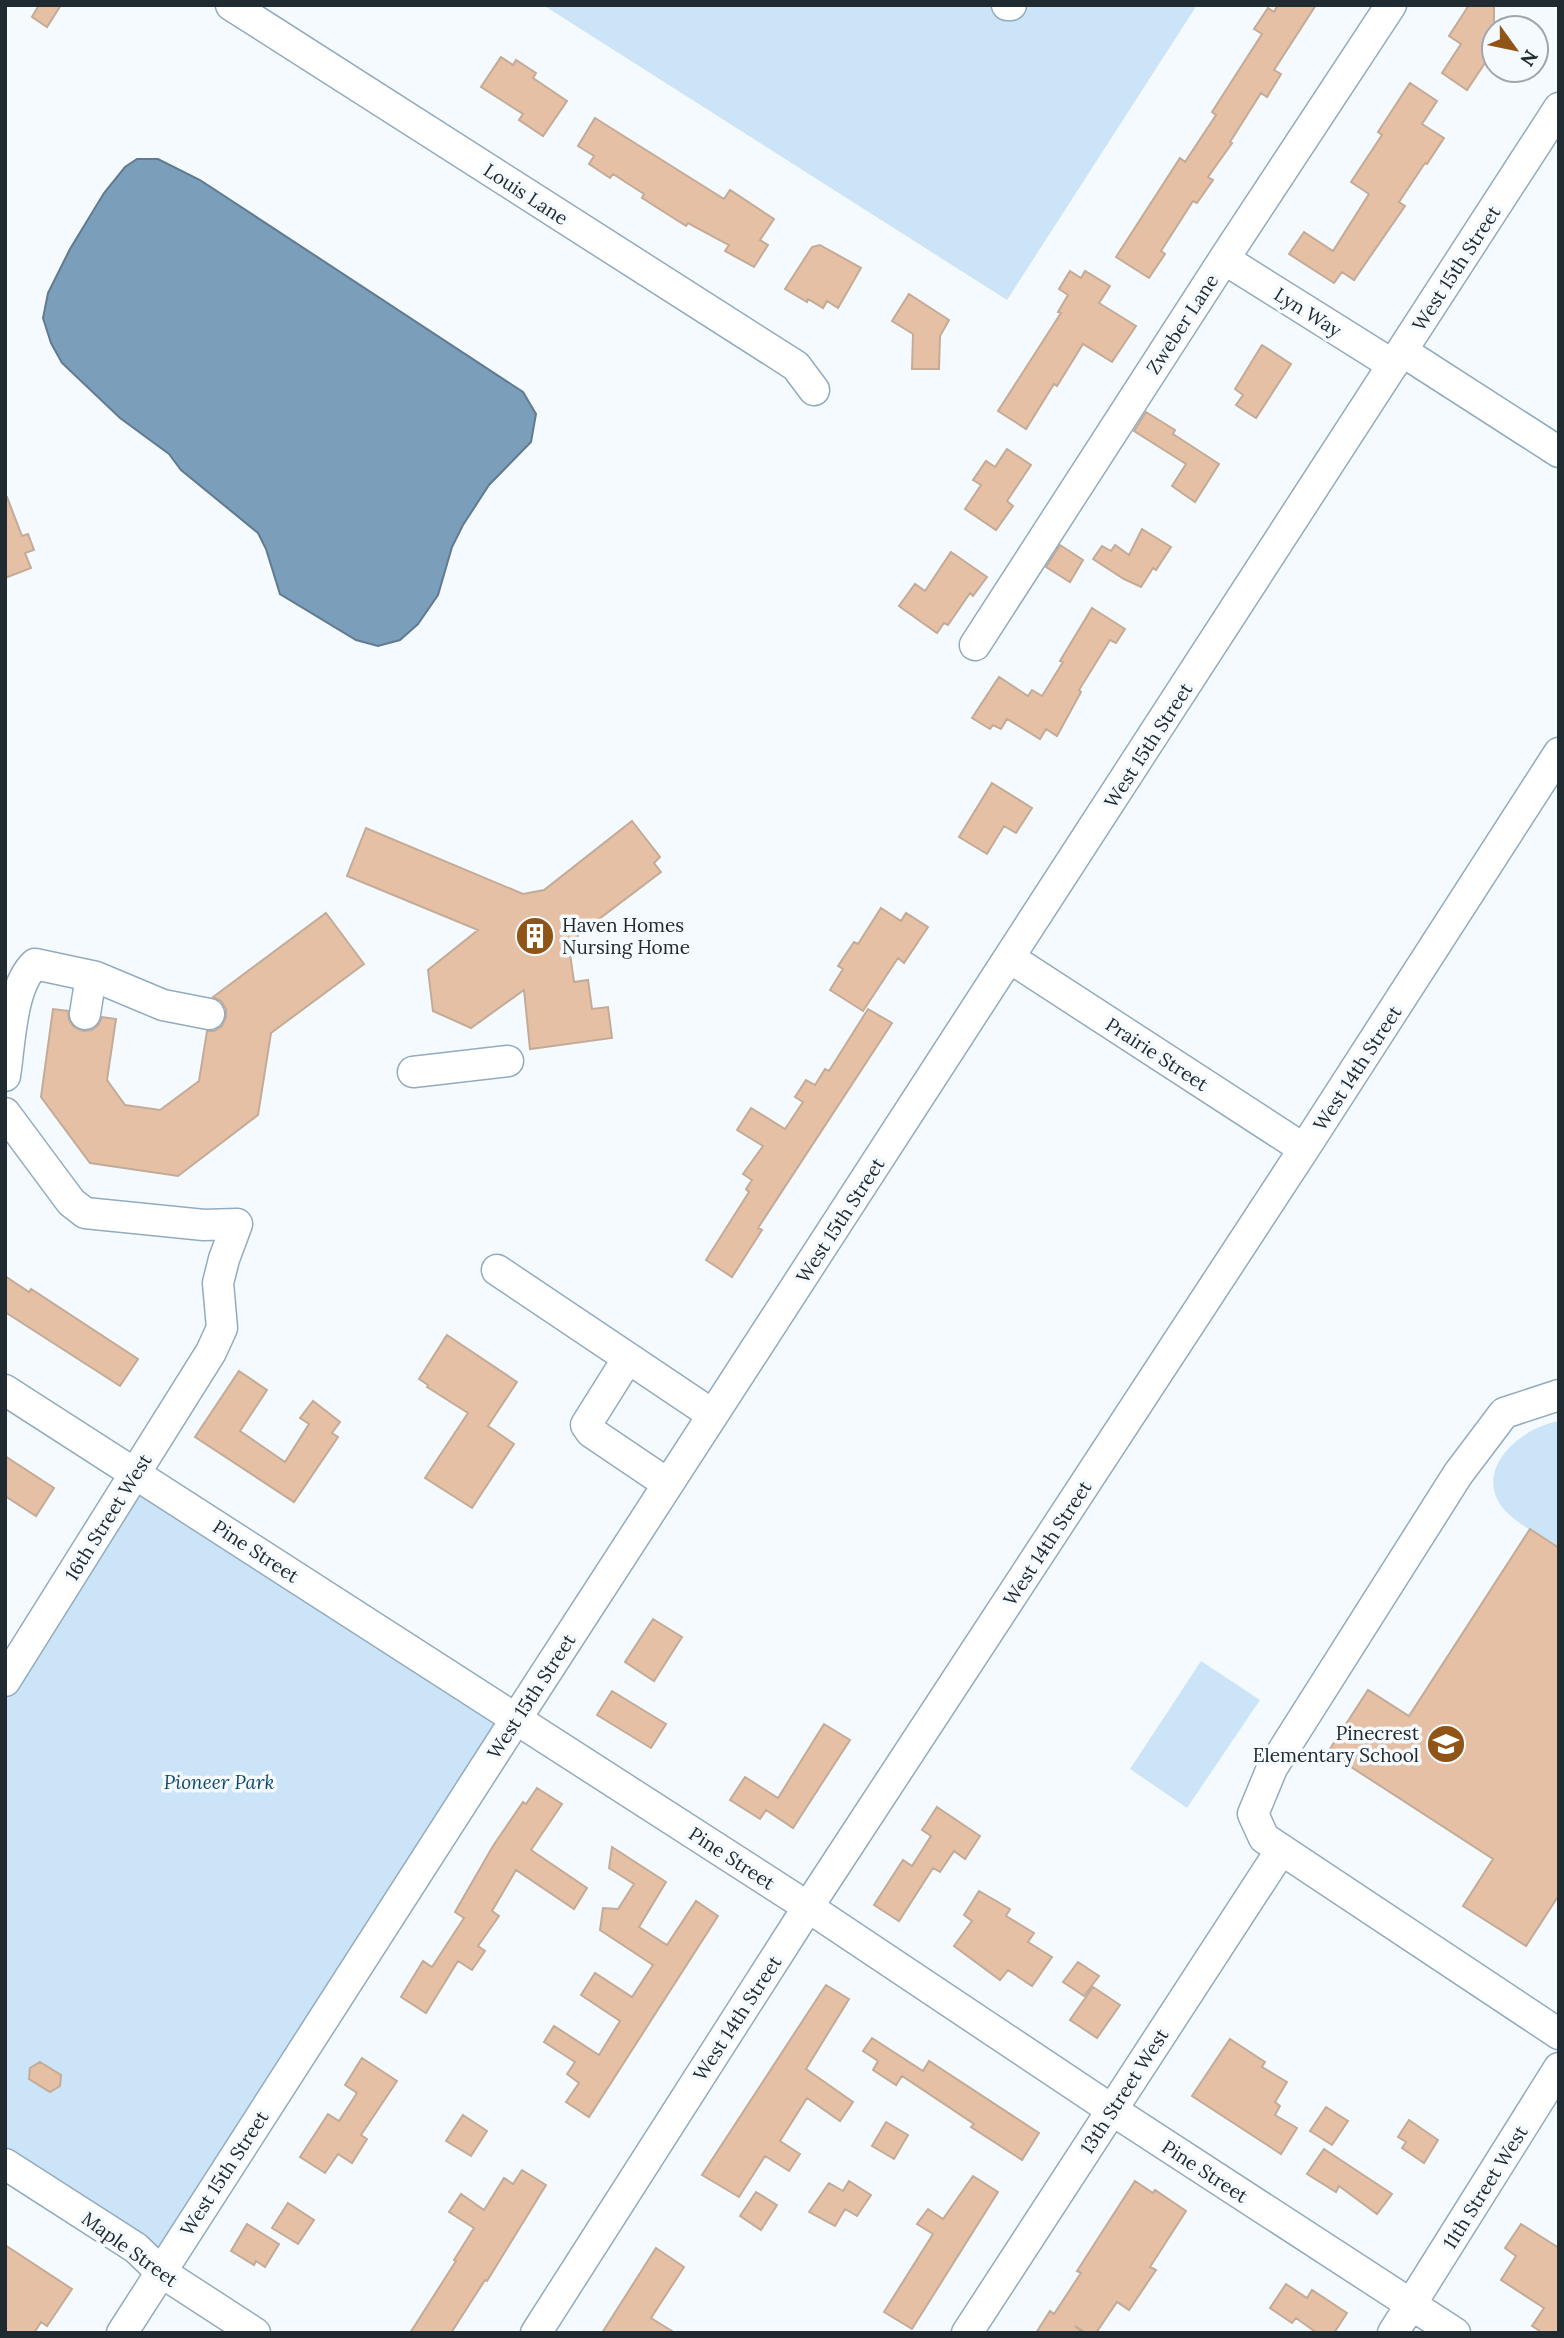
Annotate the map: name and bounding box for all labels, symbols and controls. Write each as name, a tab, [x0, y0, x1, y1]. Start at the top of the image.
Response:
north arrow	[1480, 14, 1550, 84]
text: N	[1515, 46, 1543, 71]
street label: Louis Lane	[479, 158, 573, 230]
street label: West 15th Street	[1407, 200, 1506, 335]
street label: Zweber Lane	[1141, 270, 1223, 378]
street label: Lyn Way	[1270, 282, 1346, 342]
street label: West 15th Street	[1099, 677, 1198, 812]
place label: Haven Homes Nursing Home	[562, 913, 690, 959]
building icon: Haven Homes Nursing Home	[514, 915, 556, 957]
street label: West 14th Street	[1308, 1000, 1407, 1135]
street label: Prairie Street	[1101, 1012, 1213, 1096]
street label: West 15th Street	[791, 1152, 890, 1287]
street label: 16th Street West	[59, 1449, 157, 1585]
street label: West 14th Street	[998, 1475, 1097, 1610]
street label: Pine Street	[209, 1514, 304, 1588]
street label: West 15th Street	[482, 1628, 581, 1763]
place label: Pinecrest Elementary School	[1253, 1721, 1420, 1767]
school or university icon: Pinecrest Elementary School	[1425, 1723, 1467, 1765]
park label: Pioneer Park	[164, 1770, 274, 1794]
street label: Pine Street	[685, 1821, 780, 1895]
street label: West 14th Street	[688, 1950, 787, 2085]
street label: 13th Street West	[1075, 2023, 1174, 2158]
street label: West 15th Street	[175, 2105, 274, 2240]
street label: 11th Street West	[1437, 2120, 1533, 2253]
street label: Pine Street	[1158, 2134, 1253, 2208]
street label: Maple Street	[77, 2206, 183, 2292]

